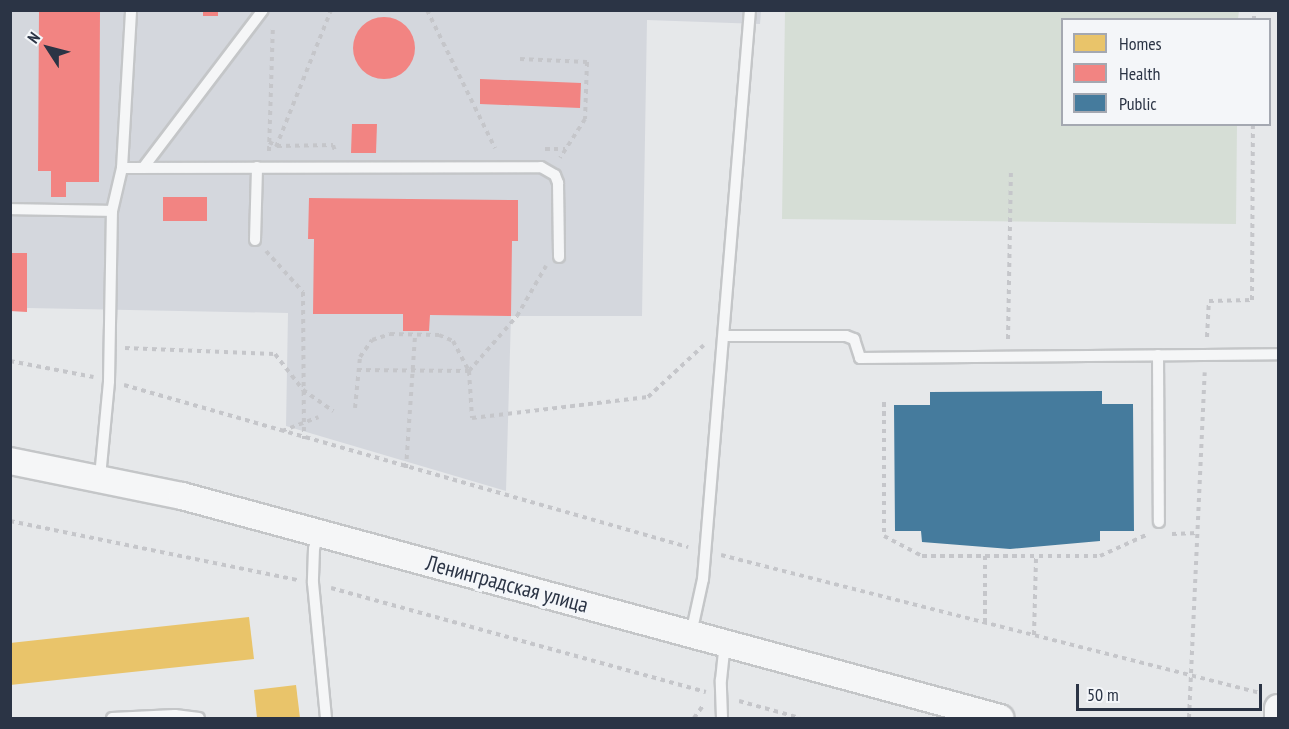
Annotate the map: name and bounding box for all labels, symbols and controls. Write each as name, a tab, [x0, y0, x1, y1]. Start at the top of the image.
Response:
north arrow	[18, 18, 78, 78]
legend	[1061, 18, 1271, 126]
text: N	[23, 28, 44, 47]
text: Homes	[1119, 32, 1162, 55]
text: Health	[1119, 62, 1160, 85]
text: Public	[1119, 92, 1157, 115]
street label: Ленинградская улица	[423, 550, 591, 618]
scale bar	[1079, 672, 1265, 710]
text: 50 m	[1087, 683, 1119, 706]

